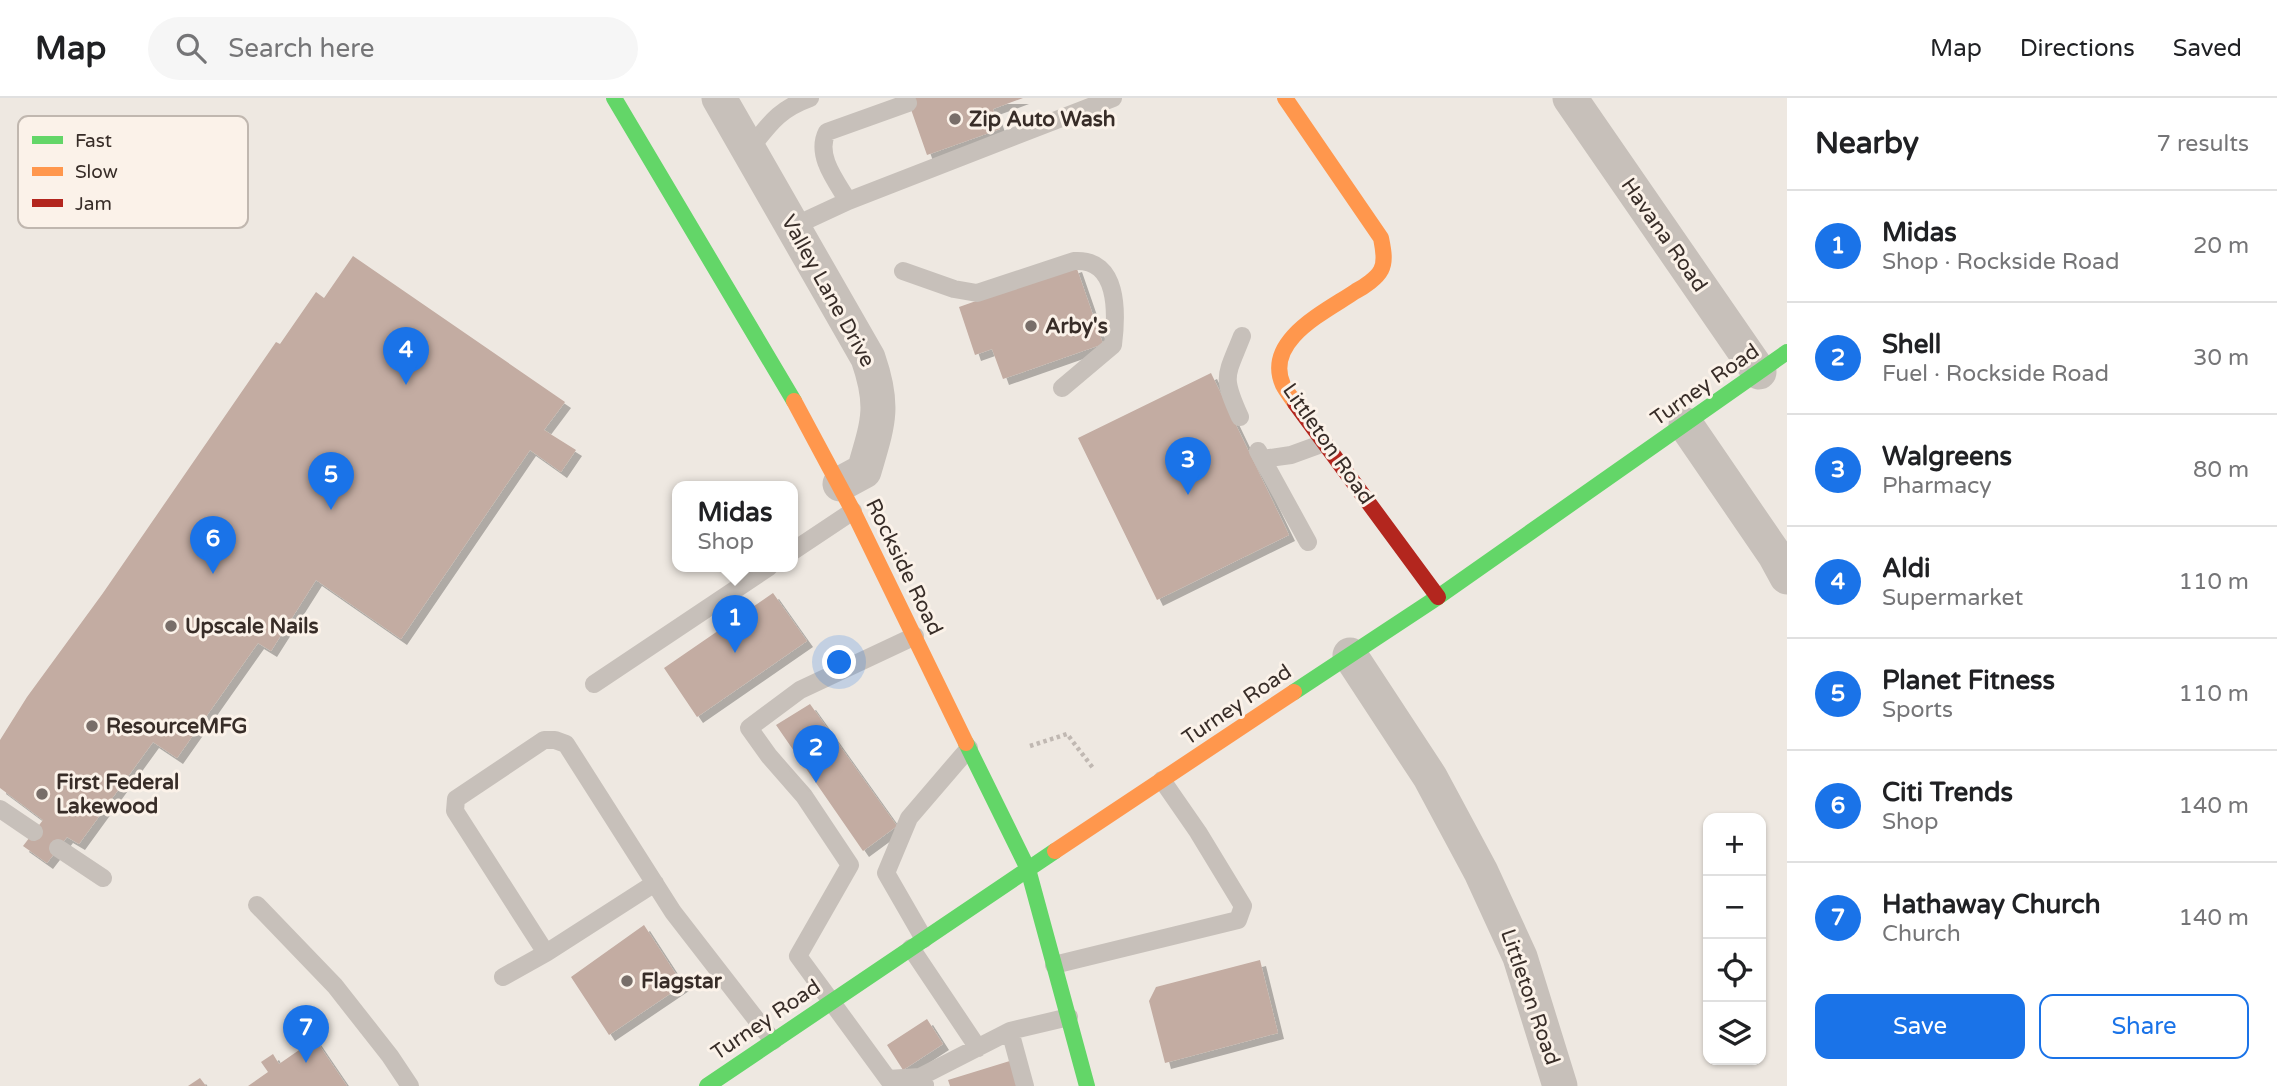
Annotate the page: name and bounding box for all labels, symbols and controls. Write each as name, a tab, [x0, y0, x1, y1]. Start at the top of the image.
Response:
search box	[148, 17, 638, 80]
text: Map	[35, 29, 106, 68]
icon: search	[172, 29, 210, 67]
text: Search here	[228, 33, 374, 64]
text: Map	[1930, 34, 1982, 63]
text: Directions	[2020, 34, 2135, 63]
text: Saved	[2173, 34, 2242, 63]
place label: Zip Auto Wash	[969, 107, 1116, 132]
marker: Zip Auto Wash	[947, 111, 963, 127]
legend	[18, 116, 248, 228]
text: Nearby	[1815, 125, 1919, 162]
text: Fast	[75, 130, 112, 152]
text: 7 results	[2156, 130, 2249, 158]
text: Slow	[75, 161, 118, 183]
street label: Havana Road	[1616, 173, 1712, 297]
text: Jam	[75, 193, 112, 215]
street label: Valley Lane Drive	[776, 211, 880, 371]
text: Midas	[1882, 217, 1957, 248]
text: 1	[1831, 232, 1845, 260]
text: 20 m	[2193, 232, 2249, 260]
text: Shop · Rockside Road	[1882, 248, 2120, 276]
place label: Arby's	[1045, 314, 1108, 339]
marker: Arby's	[1023, 318, 1039, 334]
pin: 4	[383, 327, 429, 385]
text: Shell	[1882, 329, 1941, 360]
street label: Turney Road	[1646, 338, 1764, 432]
text: 2	[1831, 344, 1845, 372]
text: 30 m	[2193, 344, 2249, 372]
text: Fuel · Rockside Road	[1882, 360, 2109, 388]
street label: Littleton Road	[1277, 379, 1379, 509]
pin: 3	[1165, 437, 1211, 495]
text: Walgreens	[1882, 441, 2012, 472]
pin: 5	[308, 452, 354, 510]
text: 3	[1831, 456, 1845, 484]
text: 80 m	[2193, 456, 2249, 484]
text: Pharmacy	[1882, 472, 1992, 500]
popup	[672, 481, 798, 572]
street label: Rockside Road	[860, 495, 948, 639]
text: Midas	[698, 497, 772, 528]
pin: 6	[190, 516, 236, 574]
text: Shop	[698, 528, 754, 556]
text: Aldi	[1882, 553, 1931, 584]
text: 4	[1831, 568, 1845, 596]
text: 110 m	[2179, 568, 2249, 596]
text: Supermarket	[1882, 584, 2023, 612]
pin: 1	[712, 595, 758, 653]
place label: Upscale Nails	[185, 614, 319, 639]
marker: Upscale Nails	[163, 618, 179, 634]
your location	[822, 645, 856, 679]
street label: Turney Road	[1178, 659, 1296, 751]
text: Planet Fitness	[1882, 665, 2055, 696]
text: 5	[1831, 680, 1845, 708]
text: 110 m	[2179, 680, 2249, 708]
text: Sports	[1882, 696, 1953, 724]
place label: ResourceMFG	[106, 714, 248, 739]
marker: ResourceMFG	[84, 718, 100, 734]
pin: 2	[793, 725, 839, 783]
place label: First Federal Lakewood	[56, 770, 179, 819]
text: Citi Trends	[1882, 777, 2013, 808]
marker: First Federal Lakewood	[34, 786, 50, 802]
text: 6	[1831, 792, 1845, 820]
text: 140 m	[2179, 792, 2249, 820]
text: Shop	[1882, 808, 1939, 836]
map controls	[1703, 813, 1766, 1065]
button: +	[1703, 813, 1766, 876]
button: −	[1703, 876, 1766, 939]
text: Hathaway Church	[1882, 889, 2101, 920]
text: 7	[1831, 904, 1845, 932]
text: 140 m	[2179, 904, 2249, 932]
text: Church	[1882, 920, 1961, 948]
street label: Littleton Road	[1495, 926, 1565, 1068]
button: locate	[1703, 939, 1766, 1002]
place label: Flagstar	[641, 969, 723, 994]
marker: Flagstar	[619, 973, 635, 989]
street label: Turney Road	[707, 974, 825, 1066]
button: Save	[1815, 994, 2025, 1059]
button: Share	[2039, 994, 2249, 1059]
button: layers	[1703, 1002, 1766, 1065]
pin: 7	[283, 1005, 329, 1063]

